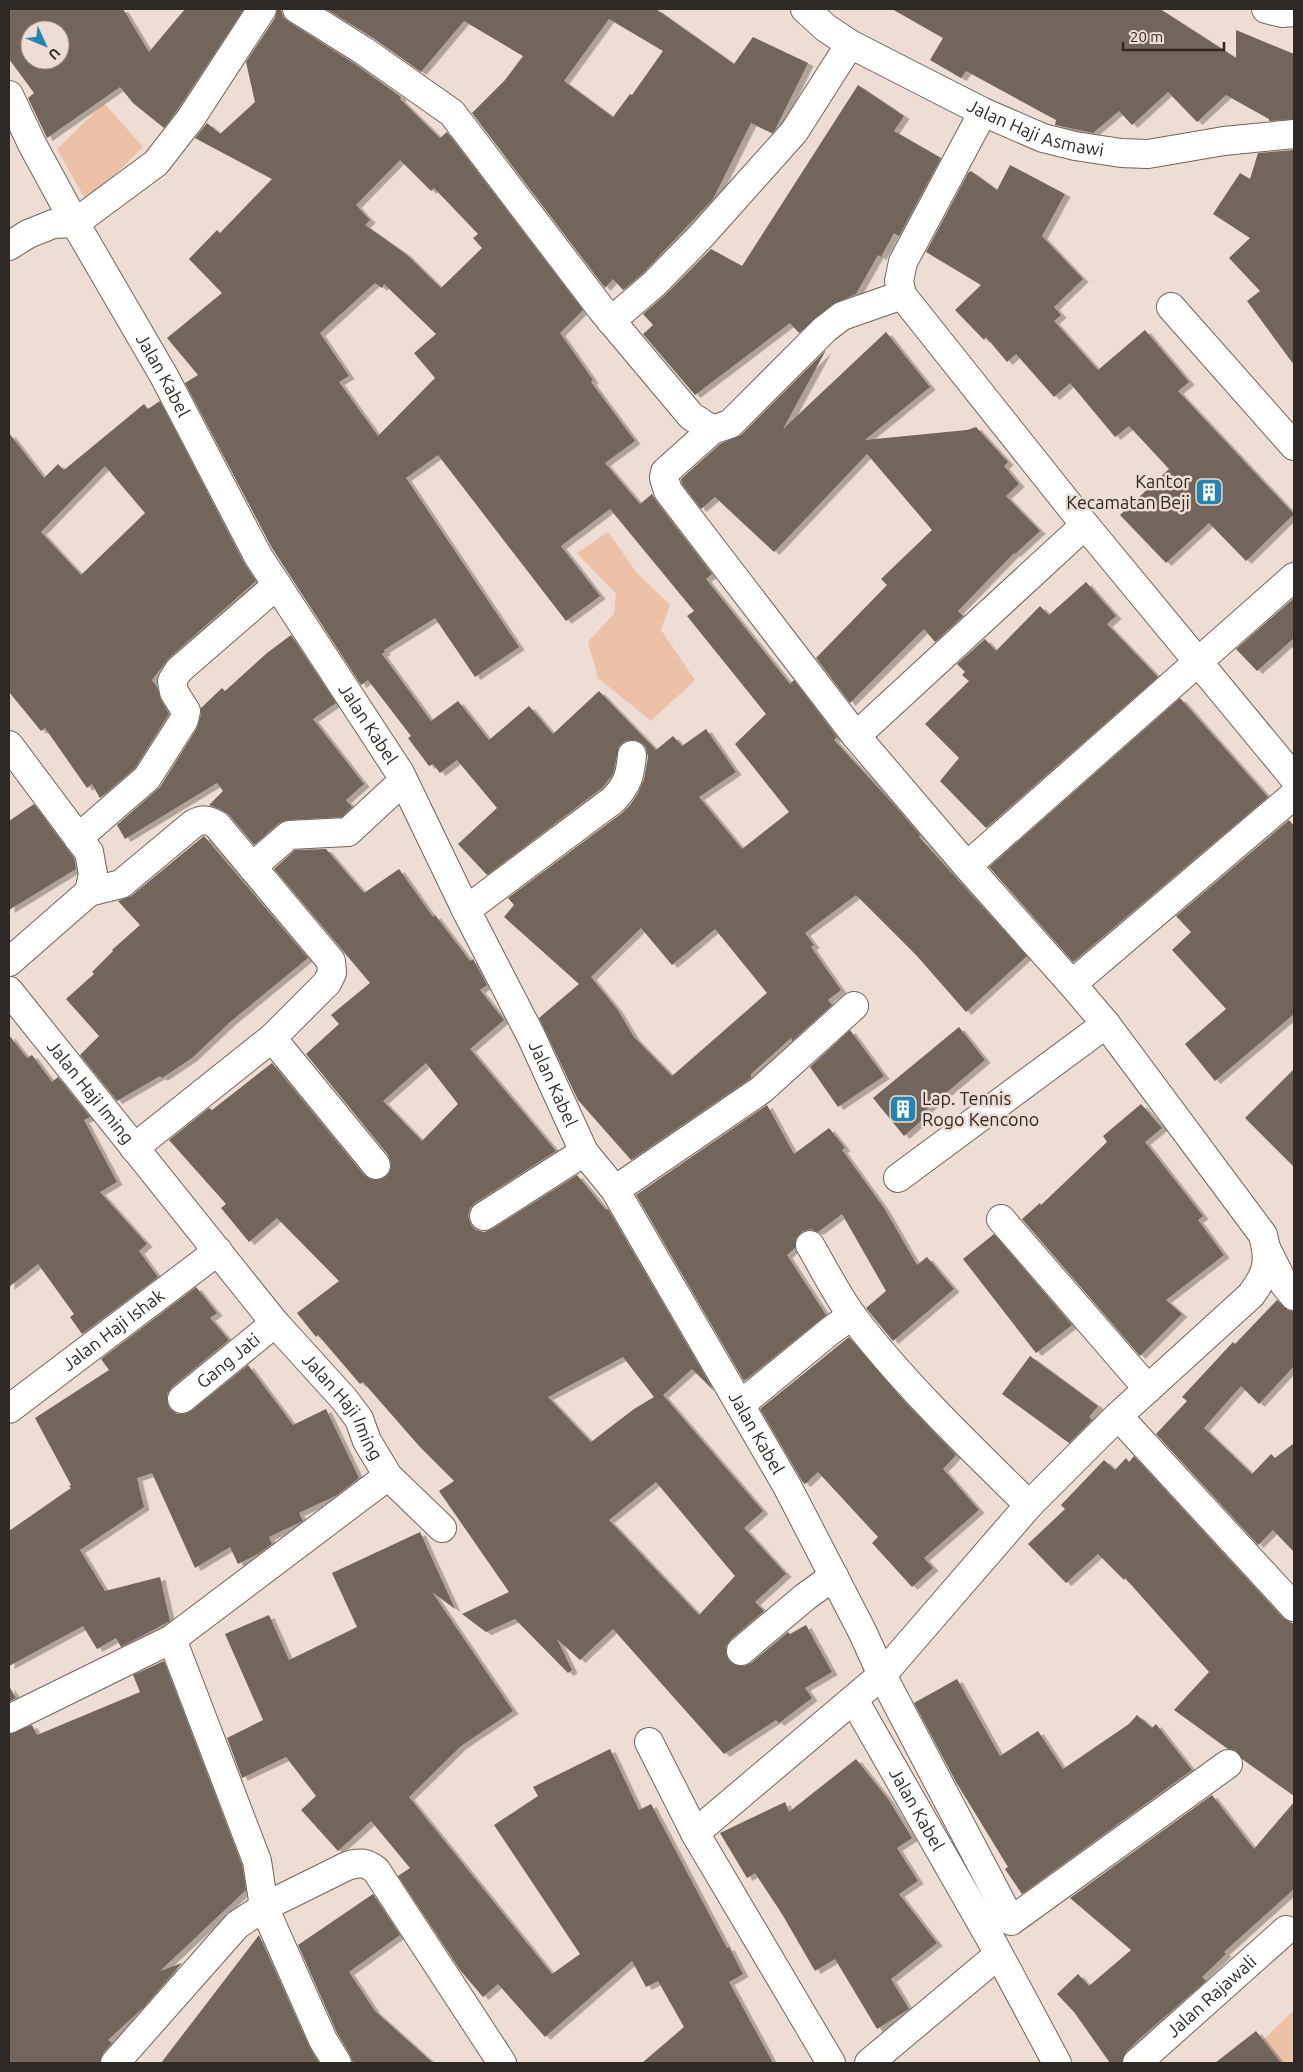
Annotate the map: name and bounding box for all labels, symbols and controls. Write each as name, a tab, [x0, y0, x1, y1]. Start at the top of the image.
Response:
north arrow	[20, 20, 70, 70]
scale bar	[1123, 20, 1224, 52]
text: 20 m	[1130, 28, 1163, 45]
text: U	[45, 45, 64, 63]
street label: Jalan Haji Asmawi	[964, 95, 1105, 159]
street label: Jalan Kabel	[133, 330, 195, 420]
place label: Kantor Kecamatan Beji	[1066, 471, 1190, 512]
building icon: Kantor Kecamatan Beji	[1194, 477, 1224, 507]
street label: Jalan Kabel	[335, 680, 403, 768]
street label: Jalan Haji Iming	[44, 1036, 138, 1147]
street label: Jalan Kabel	[526, 1038, 582, 1130]
place label: Lap. Tennis Rogo Kencono	[922, 1088, 1039, 1129]
building icon: Lap. Tennis Rogo Kencono	[888, 1094, 918, 1124]
street label: Jalan Haji Ishak	[58, 1284, 168, 1374]
street label: Gang Jati	[192, 1329, 263, 1392]
street label: Jalan Haji Iming	[299, 1349, 387, 1463]
street label: Jalan Kabel	[725, 1388, 789, 1478]
street label: Jalan Kabel	[886, 1764, 949, 1854]
street label: Jalan Rajawali	[1162, 1951, 1260, 2041]

